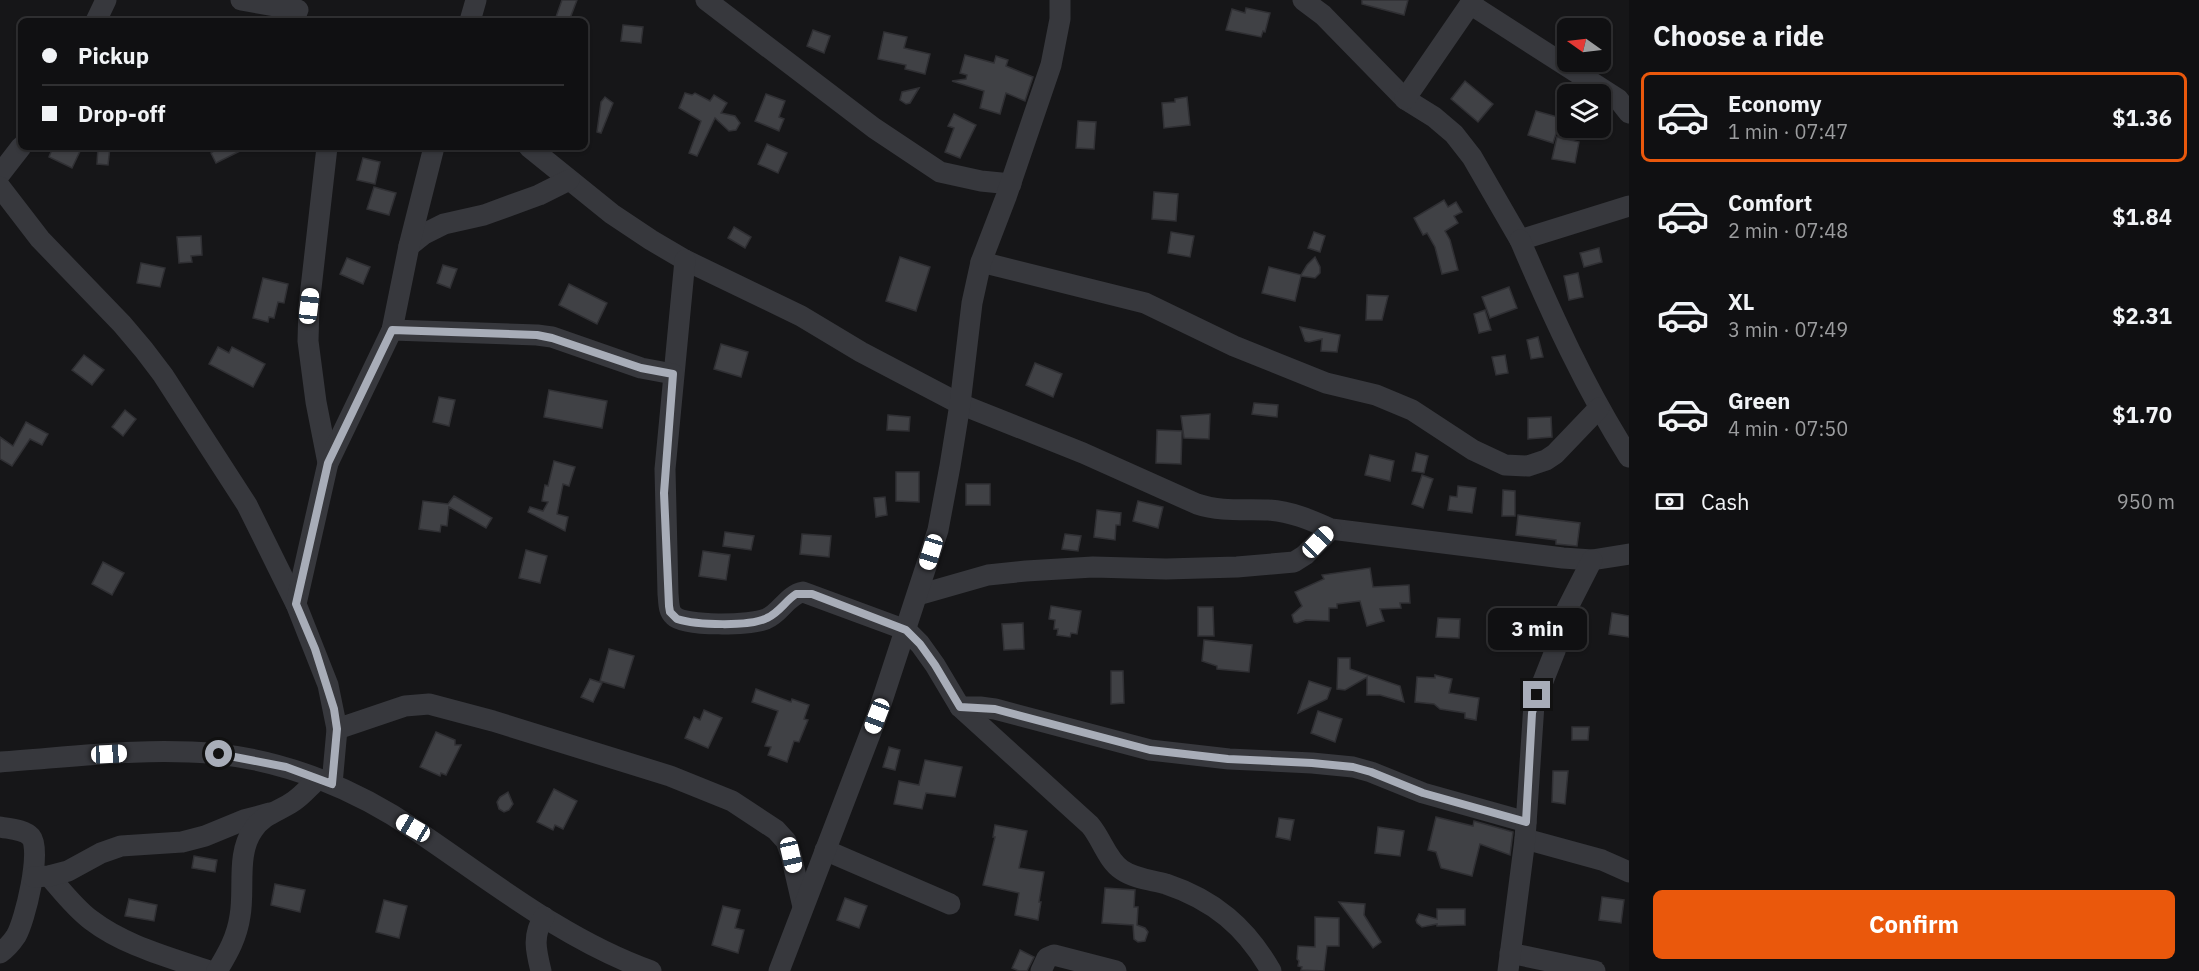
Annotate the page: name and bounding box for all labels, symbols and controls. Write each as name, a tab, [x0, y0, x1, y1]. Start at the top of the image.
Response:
north arrow	[1557, 18, 1611, 72]
map controls	[1557, 18, 1611, 138]
text: Choose a ride	[1653, 18, 1824, 53]
text: Pickup	[78, 41, 149, 70]
button: layers	[1557, 84, 1611, 138]
text: Economy	[1728, 89, 1822, 118]
icon: car	[1656, 90, 1710, 144]
text: Drop-off	[78, 99, 165, 128]
text: $1.36	[2112, 103, 2172, 132]
text: 1 min · 07:47	[1728, 118, 1848, 145]
text: Comfort	[1728, 188, 1812, 217]
icon: car	[1656, 189, 1710, 243]
text: $1.84	[2112, 202, 2172, 231]
text: 2 min · 07:48	[1728, 217, 1848, 244]
car	[298, 287, 320, 325]
text: XL	[1728, 287, 1754, 316]
icon: car	[1656, 288, 1710, 342]
text: $2.31	[2112, 301, 2172, 330]
text: 3 min · 07:49	[1728, 316, 1848, 343]
text: Green	[1728, 386, 1790, 415]
icon: car	[1656, 387, 1710, 441]
text: $1.70	[2112, 400, 2172, 429]
text: 4 min · 07:50	[1728, 415, 1848, 442]
icon: cash	[1653, 485, 1686, 518]
text: Cash	[1701, 487, 1750, 516]
text: 950 m	[2117, 488, 2175, 515]
car	[1299, 523, 1337, 561]
car	[917, 532, 945, 572]
callout: 3 min	[1488, 608, 1586, 650]
text: 3 min	[1511, 615, 1564, 642]
route end	[1523, 681, 1550, 708]
car	[862, 696, 892, 736]
route start	[205, 740, 232, 767]
car	[91, 744, 127, 764]
car	[393, 811, 433, 845]
car	[778, 835, 804, 875]
button: Confirm	[1653, 890, 2175, 959]

